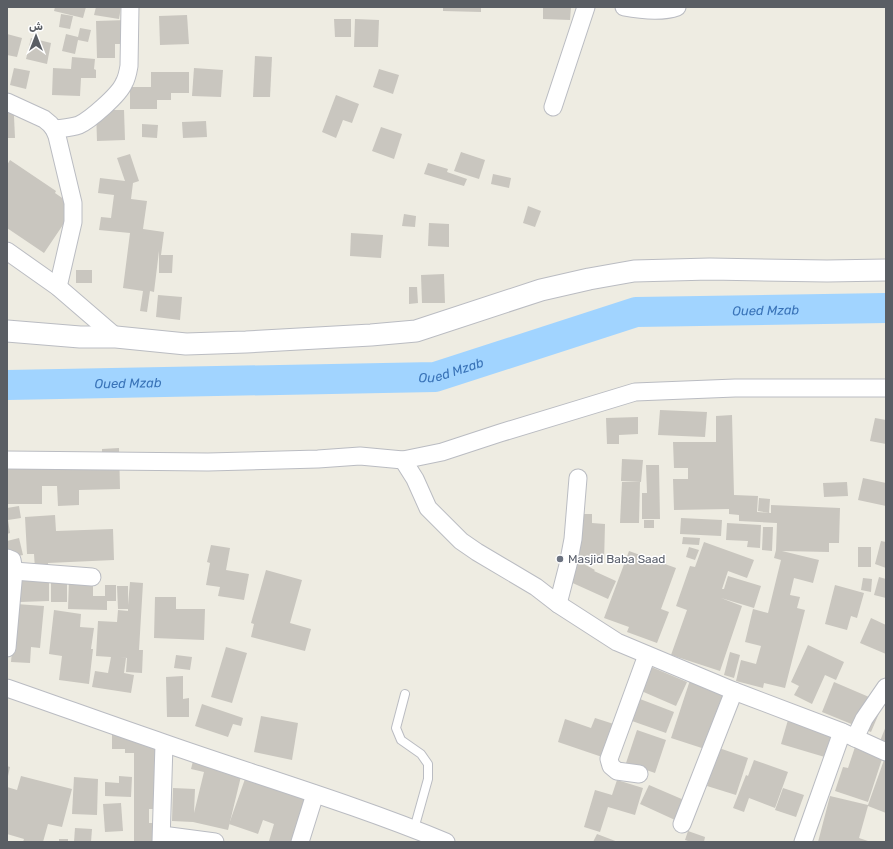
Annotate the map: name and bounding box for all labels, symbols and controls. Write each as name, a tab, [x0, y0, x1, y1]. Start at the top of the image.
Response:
north arrow	[16, 16, 56, 56]
text: ش	[29, 20, 43, 33]
water label: Oued Mzab	[732, 302, 800, 318]
water label: Oued Mzab	[418, 354, 486, 385]
water label: Oued Mzab	[94, 375, 162, 391]
place label: Masjid Baba Saad	[568, 552, 666, 566]
marker: Masjid Baba Saad	[555, 554, 565, 564]

